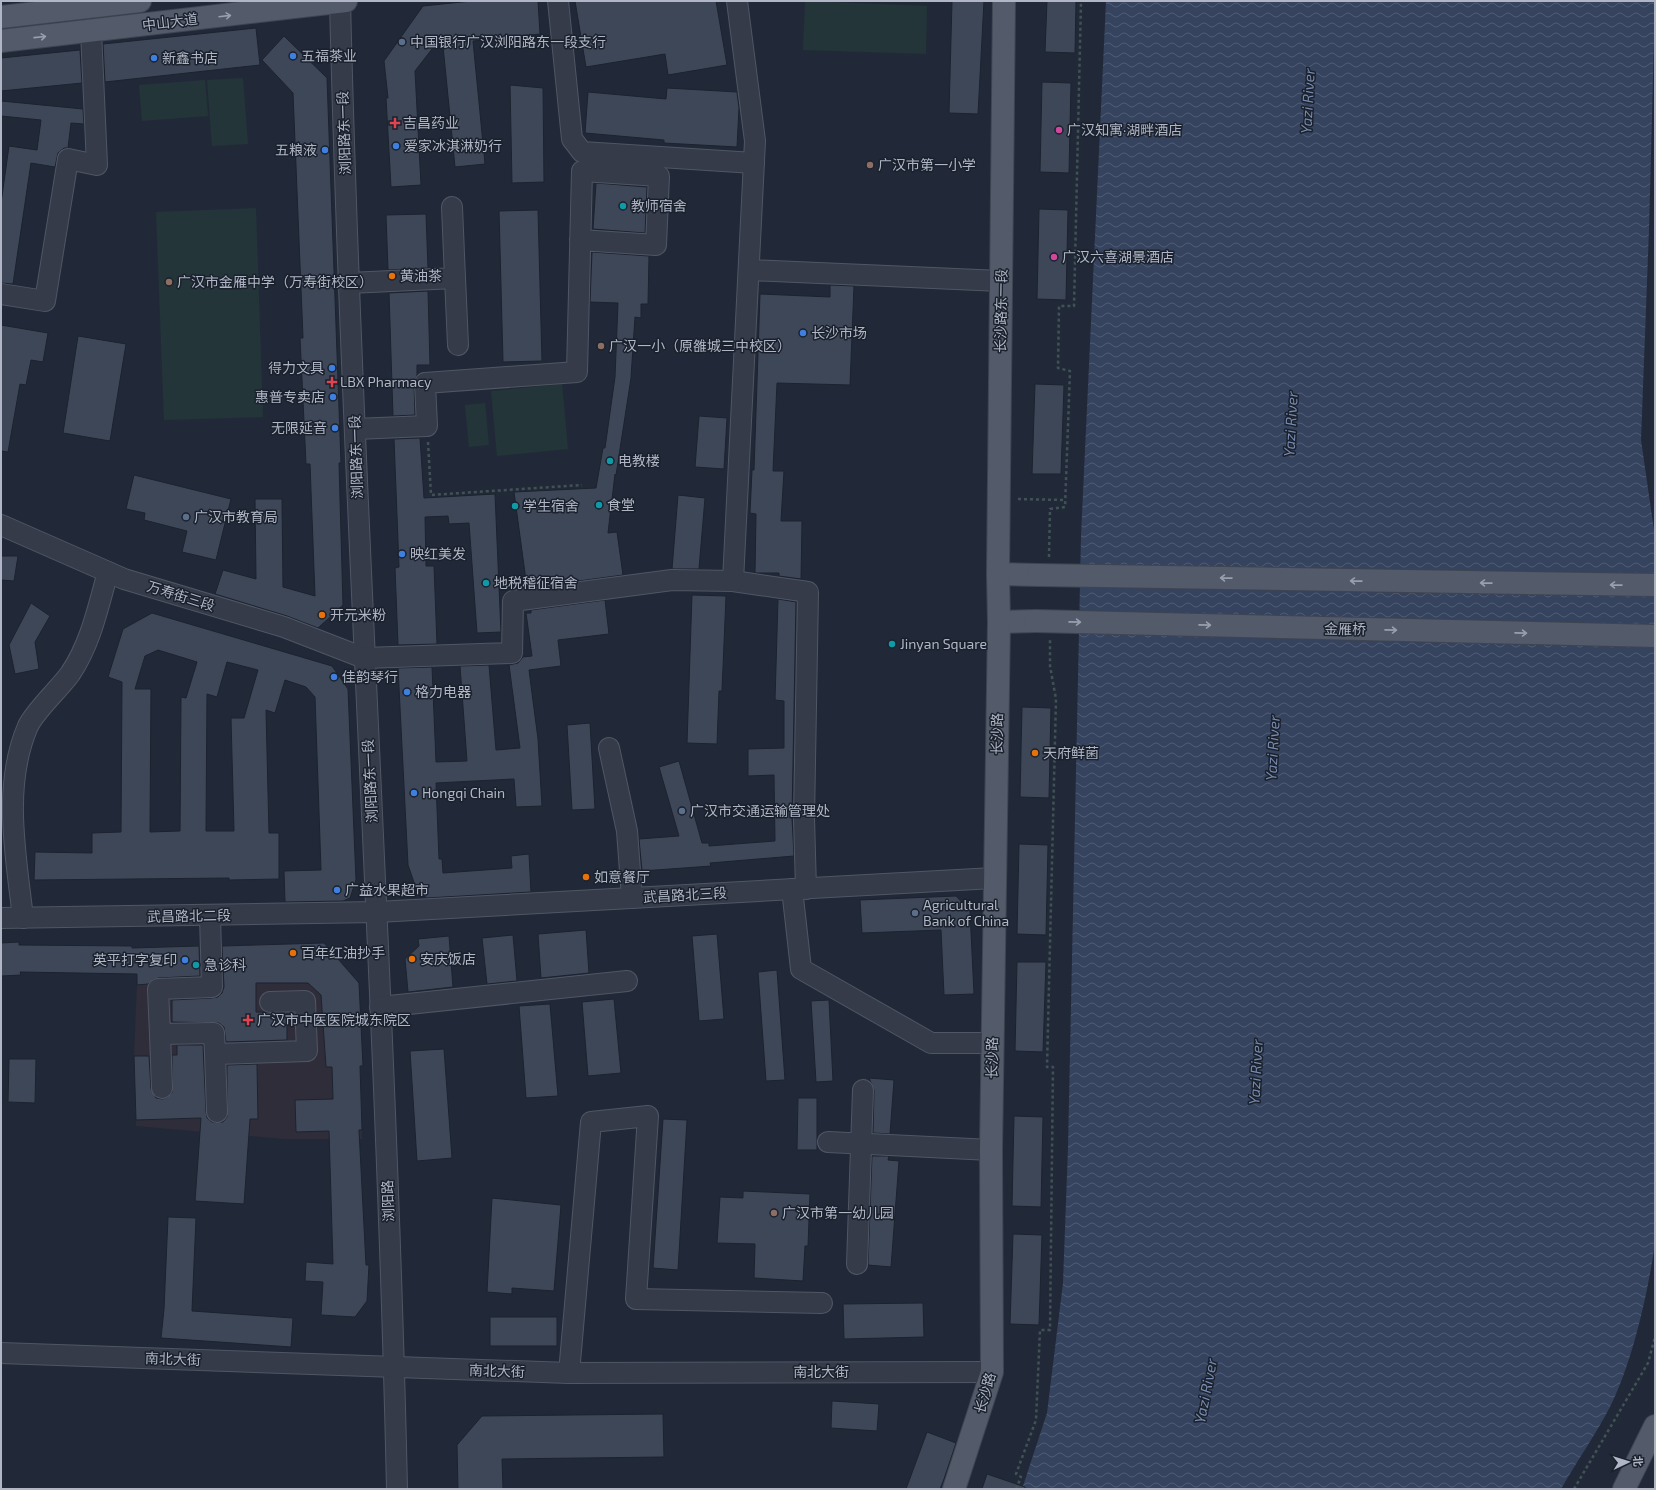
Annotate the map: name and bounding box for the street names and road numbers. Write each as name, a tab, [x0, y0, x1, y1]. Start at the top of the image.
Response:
street label: 中山大道	[141, 10, 199, 33]
street label: 浏阳路东一段	[334, 91, 353, 175]
street label: 长沙路东一段	[991, 269, 1010, 353]
street label: 浏阳路东一段	[346, 415, 365, 499]
street label: 万寿街三段	[145, 577, 217, 614]
street label: 金雁桥	[1324, 620, 1366, 637]
street label: 长沙路	[988, 713, 1005, 755]
street label: 浏阳路东一段	[359, 739, 380, 823]
street label: 武昌路北三段	[643, 884, 727, 905]
street label: 武昌路北二段	[147, 906, 231, 925]
street label: 长沙路	[983, 1037, 1000, 1079]
street label: 浏阳路	[378, 1180, 397, 1222]
street label: 南北大街	[145, 1349, 201, 1368]
street label: 南北大街	[469, 1361, 525, 1380]
street label: 南北大街	[793, 1363, 849, 1380]
street label: 长沙路	[971, 1370, 998, 1415]

